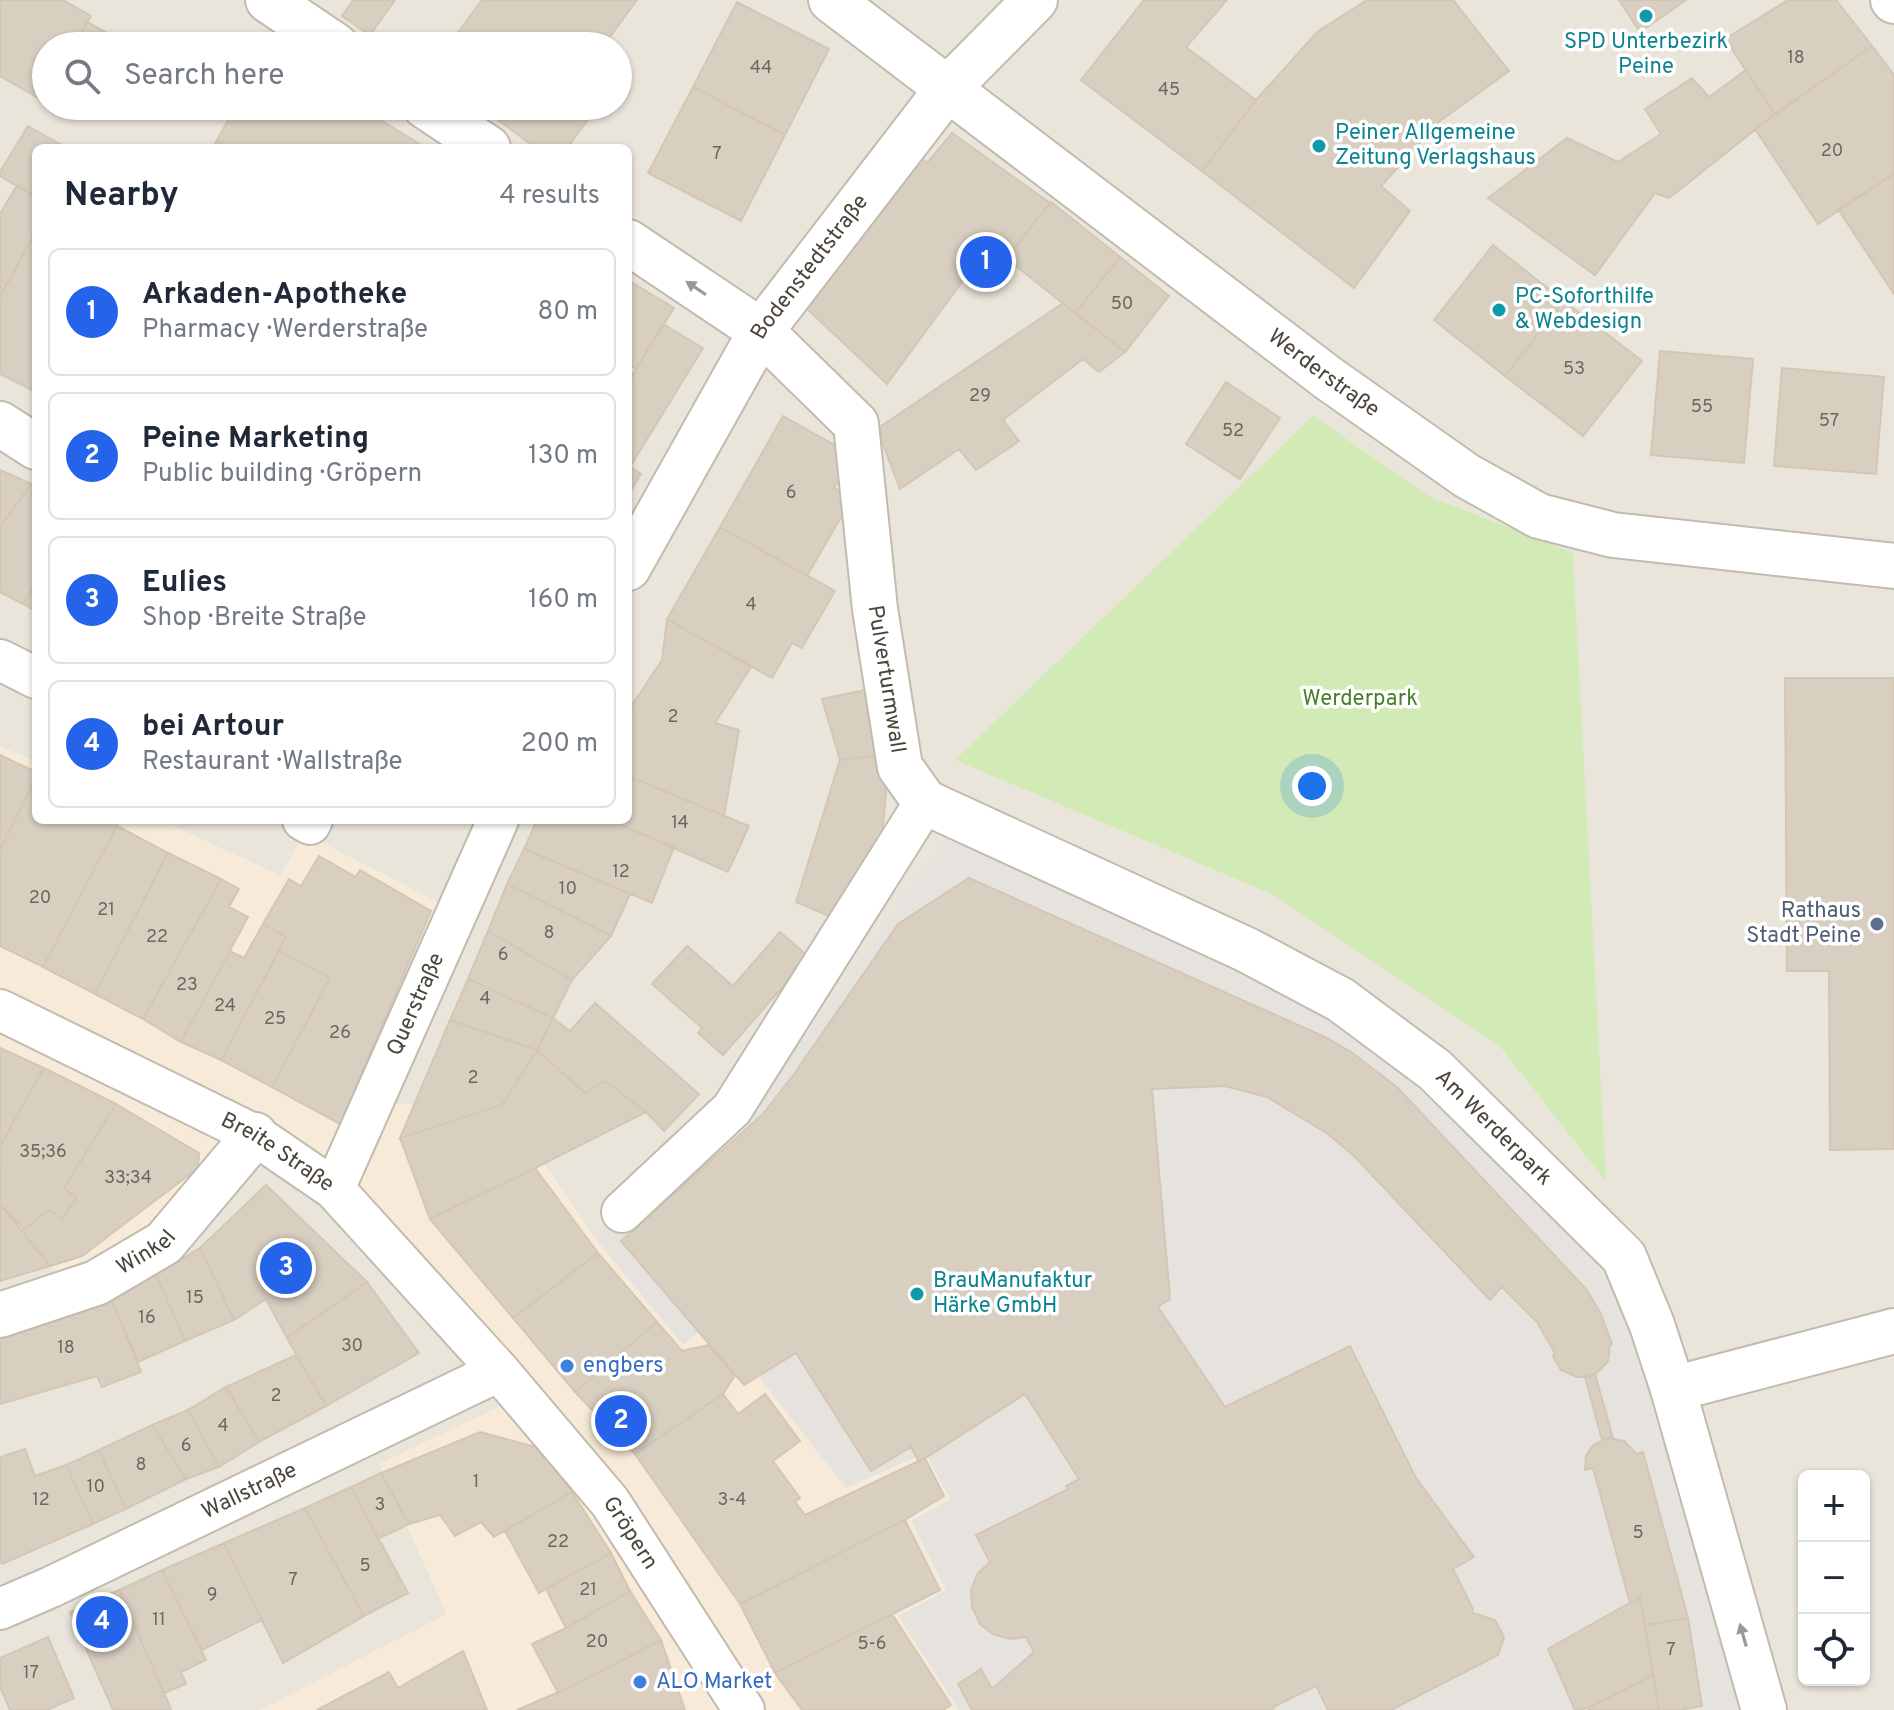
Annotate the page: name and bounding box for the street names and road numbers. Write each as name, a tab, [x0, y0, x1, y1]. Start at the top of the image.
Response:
street label: Bodenstedtstraße	[745, 189, 874, 345]
street label: Werderstraße	[1262, 323, 1385, 423]
street label: Pulverturmwall	[861, 603, 911, 755]
street label: Querstraße	[381, 949, 451, 1060]
street label: Am Werderpark	[1429, 1064, 1558, 1191]
street label: Breite Straße	[216, 1107, 339, 1198]
street label: Winkel	[112, 1225, 182, 1281]
street label: Wallstraße	[198, 1457, 302, 1526]
street label: Gröpern	[596, 1491, 664, 1575]

